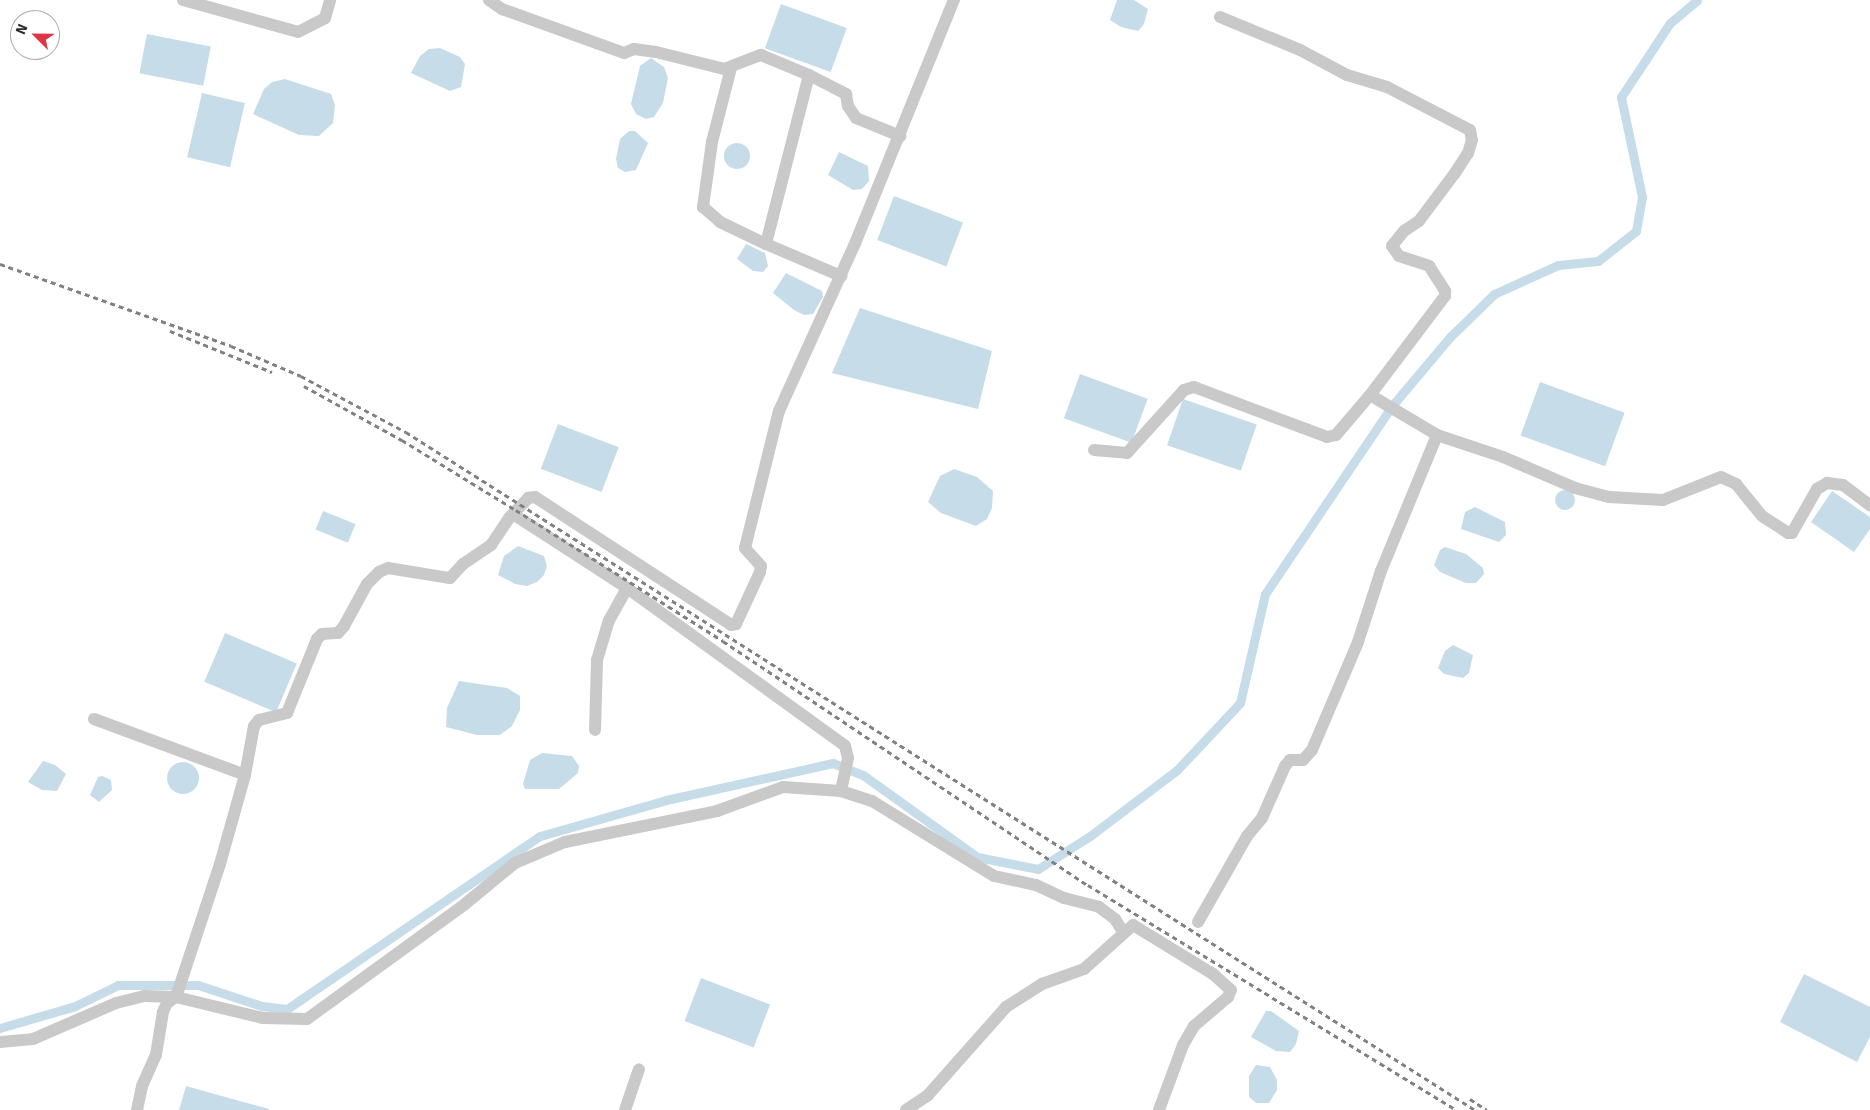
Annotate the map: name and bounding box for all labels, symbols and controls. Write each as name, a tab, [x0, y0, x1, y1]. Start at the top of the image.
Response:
north arrow	[10, 10, 60, 60]
text: N	[12, 22, 31, 37]

